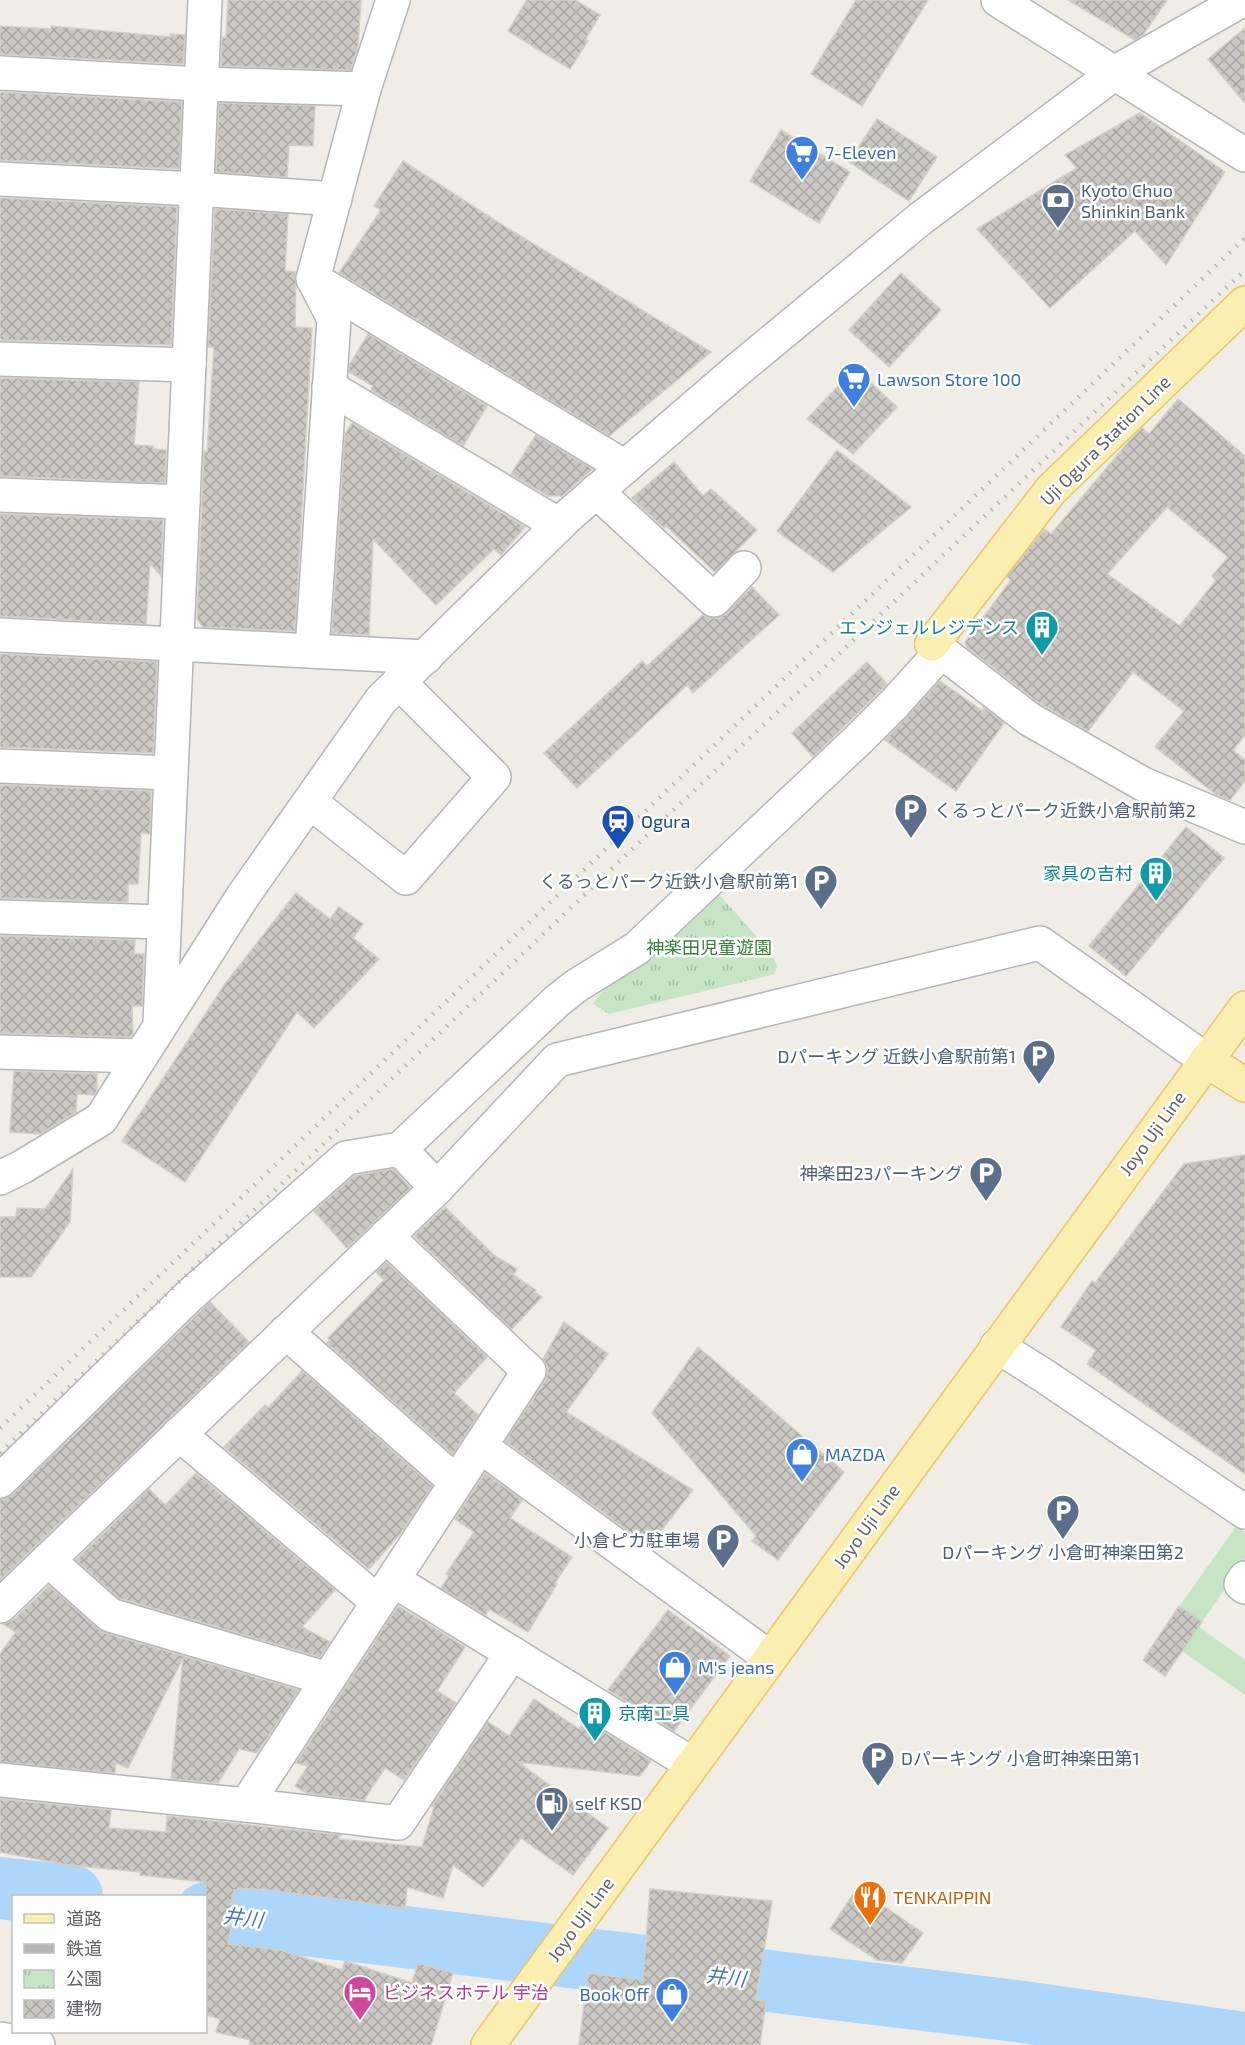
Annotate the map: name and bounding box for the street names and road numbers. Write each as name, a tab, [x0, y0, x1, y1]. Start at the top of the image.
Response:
street label: Uji Ogura Station Line	[1035, 370, 1175, 510]
street label: Joyo Uji Line	[1114, 1087, 1190, 1179]
street label: Joyo Uji Line	[828, 1480, 904, 1572]
street label: Joyo Uji Line	[542, 1873, 618, 1965]

